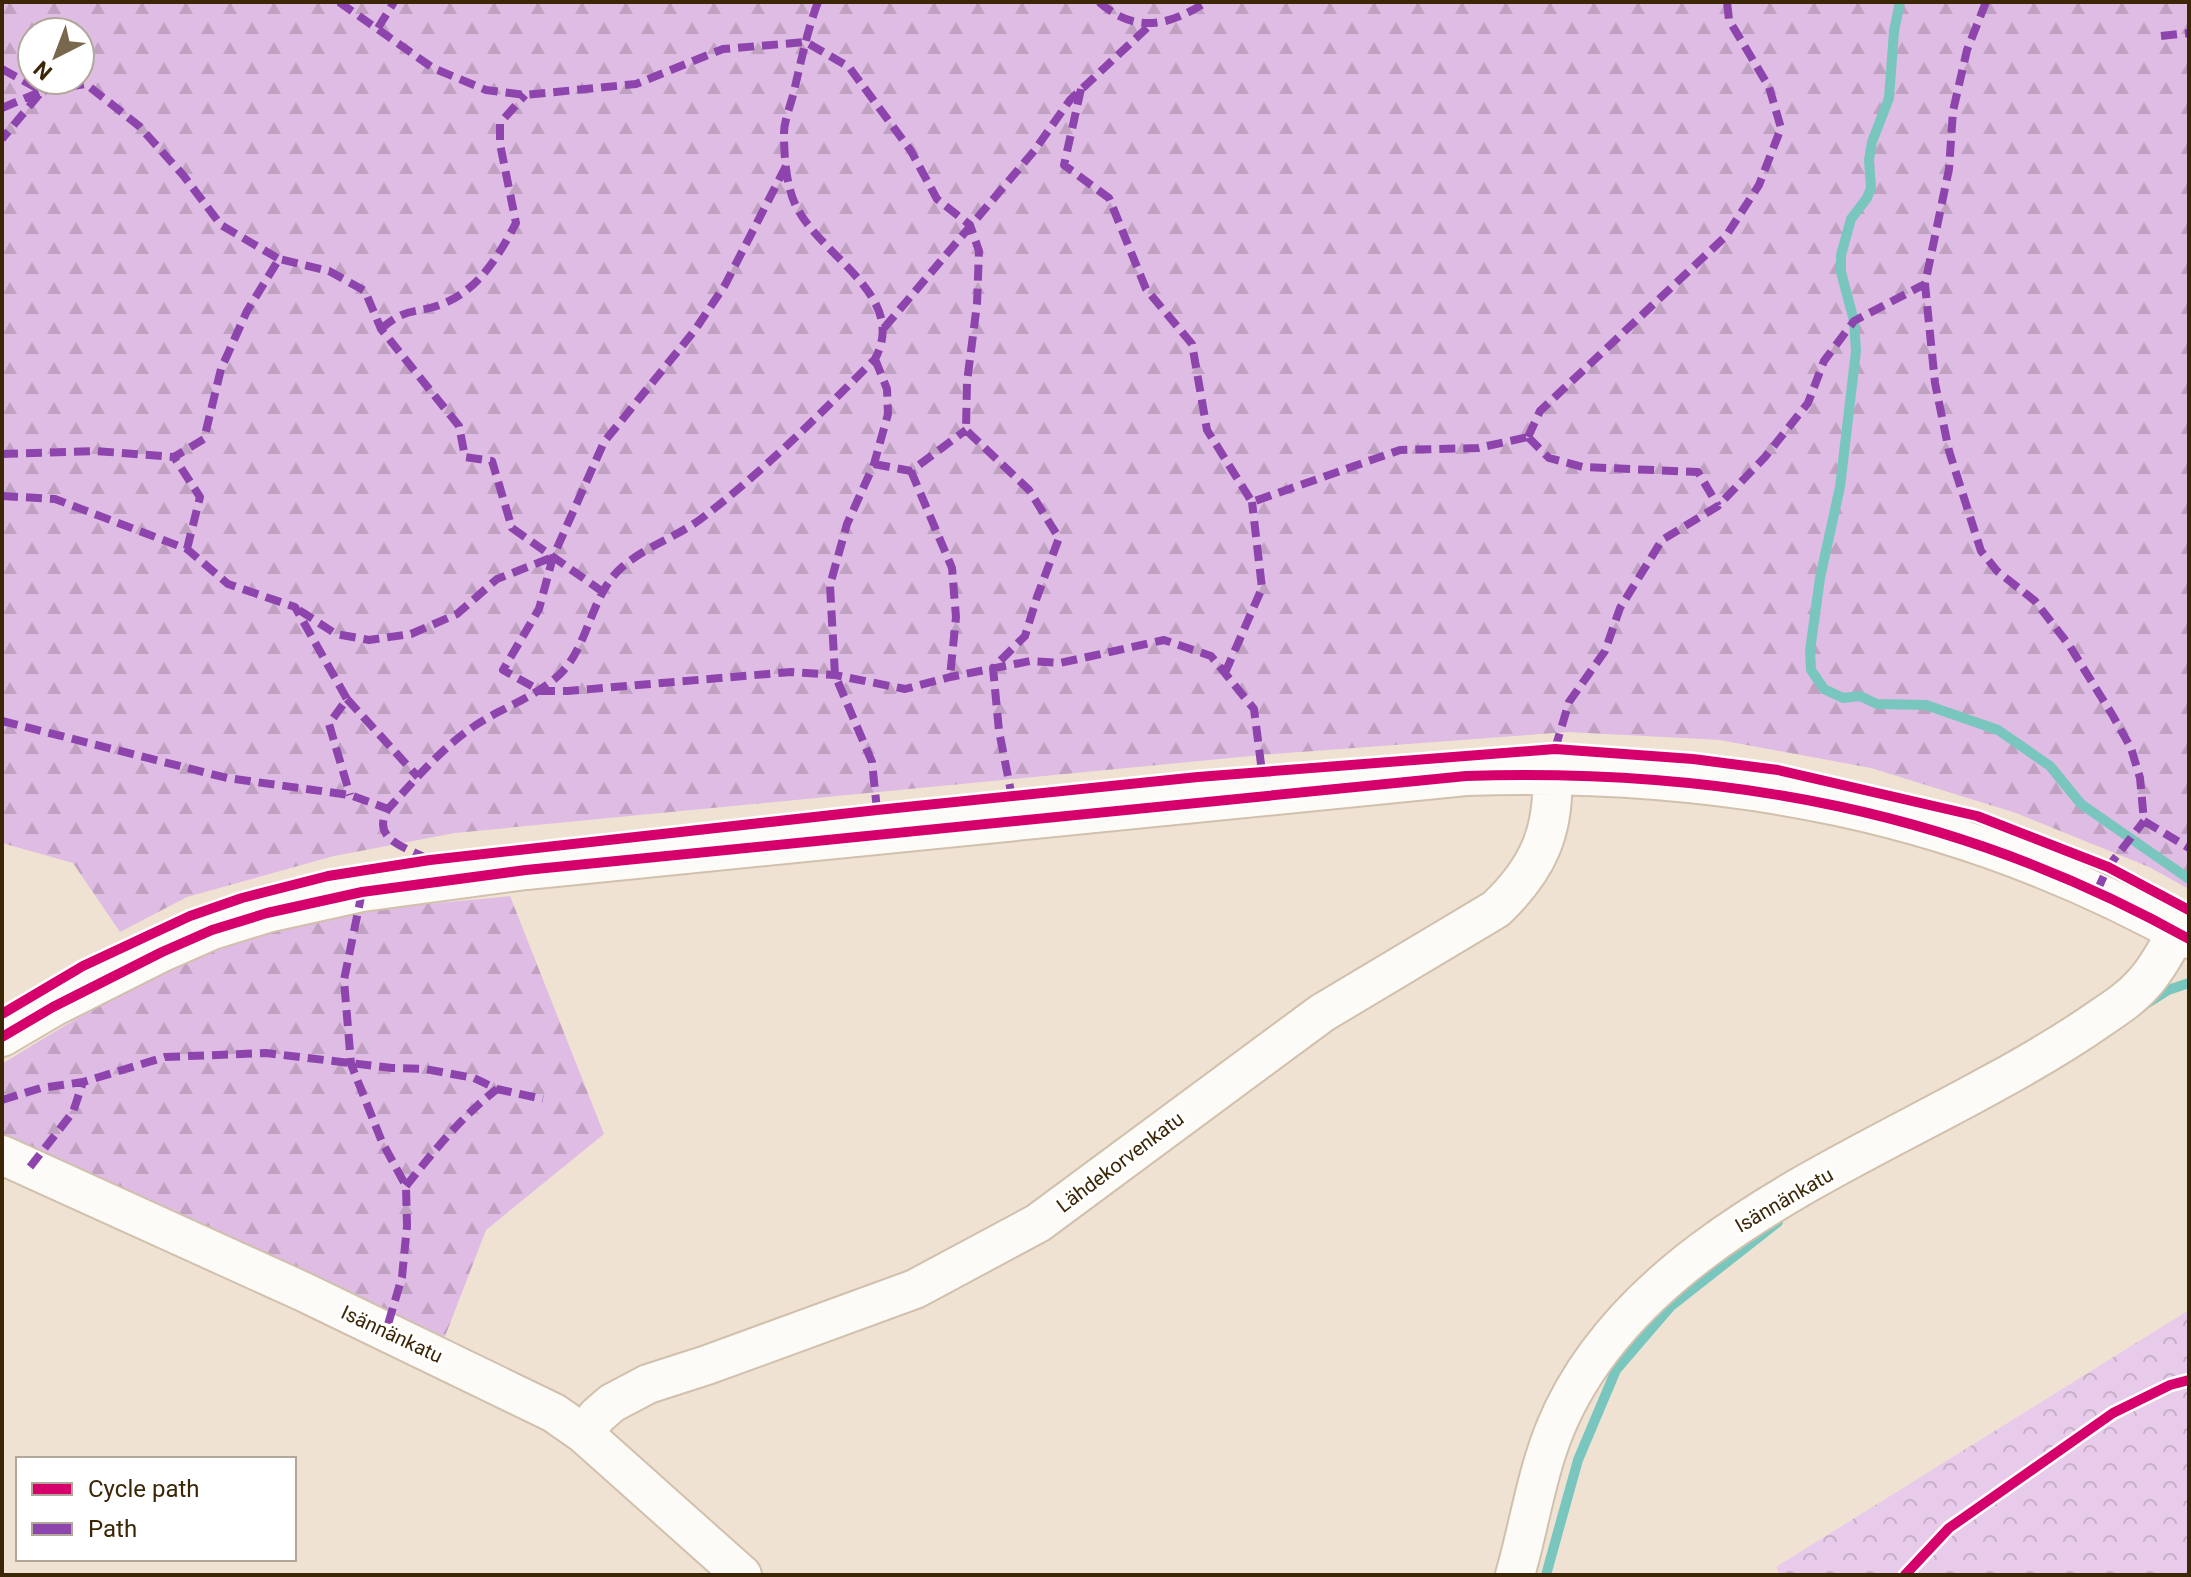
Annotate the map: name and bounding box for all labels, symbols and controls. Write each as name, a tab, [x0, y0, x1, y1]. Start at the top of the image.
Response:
north arrow	[16, 16, 96, 96]
text: N	[29, 56, 57, 85]
street label: Lähdekorvenkatu	[1052, 1106, 1188, 1218]
street label: Isännänkatu	[1731, 1162, 1837, 1238]
street label: Isännänkatu	[337, 1300, 447, 1368]
legend	[16, 1457, 296, 1561]
text: Cycle path	[88, 1475, 200, 1503]
text: Path	[88, 1515, 137, 1543]

